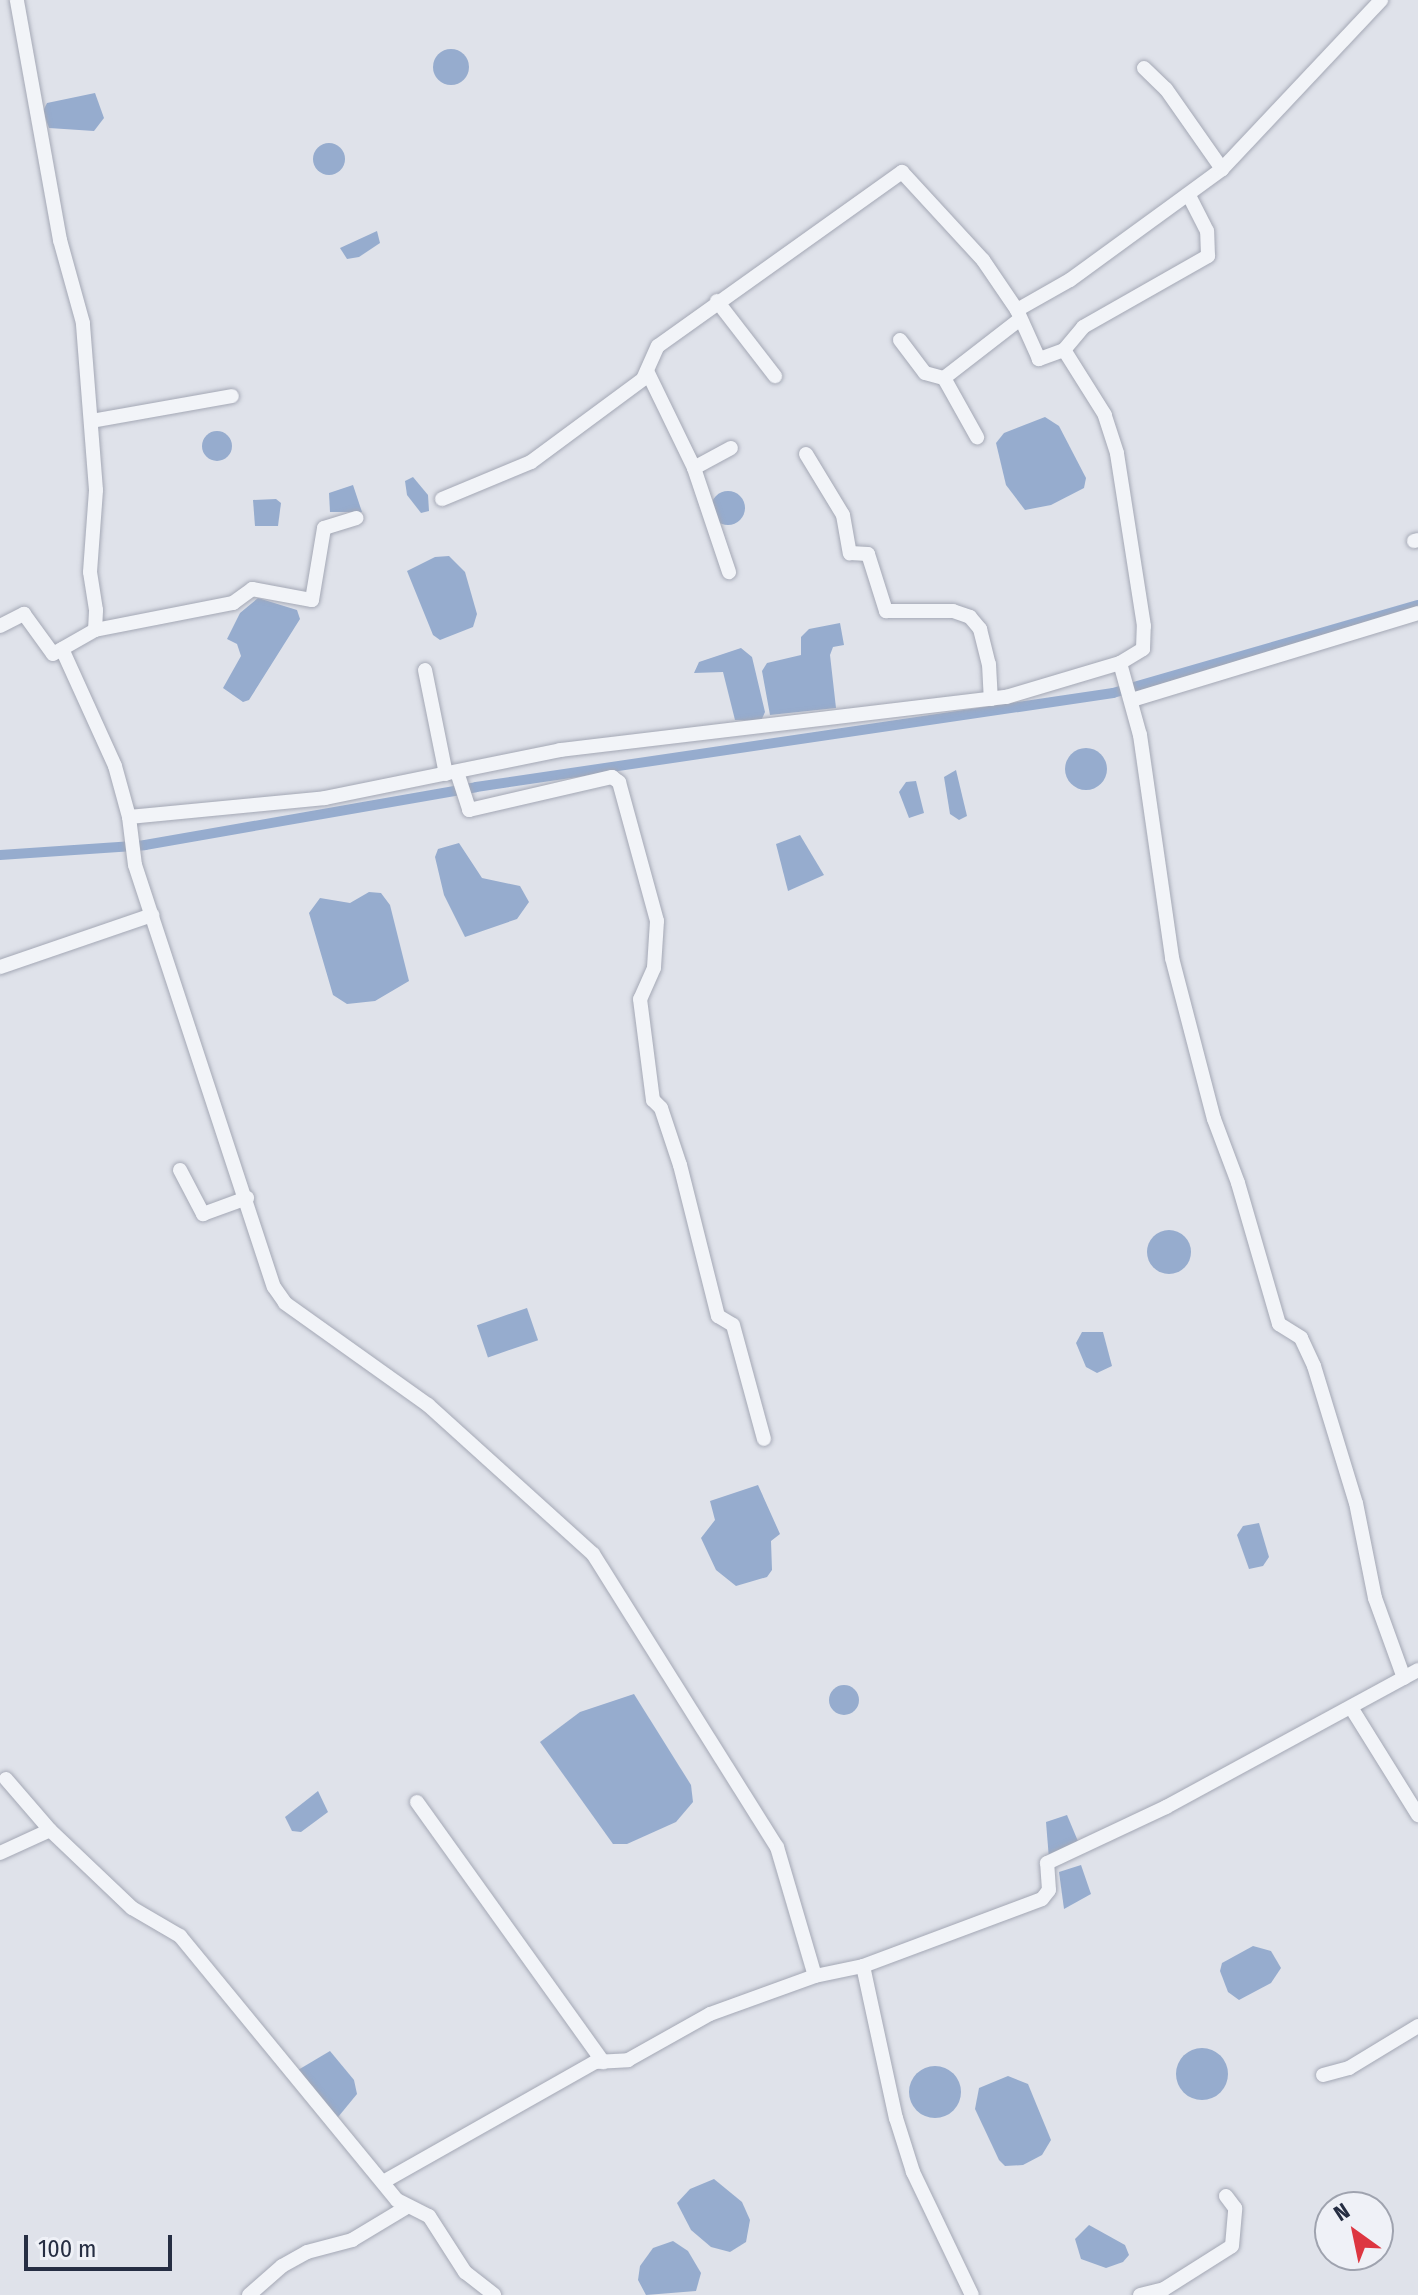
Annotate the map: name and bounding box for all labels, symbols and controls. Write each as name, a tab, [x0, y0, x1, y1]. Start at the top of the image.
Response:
north arrow	[1314, 2191, 1394, 2271]
text: N	[1329, 2197, 1355, 2227]
scale bar	[28, 2219, 176, 2269]
text: 100 m	[38, 2235, 96, 2263]

